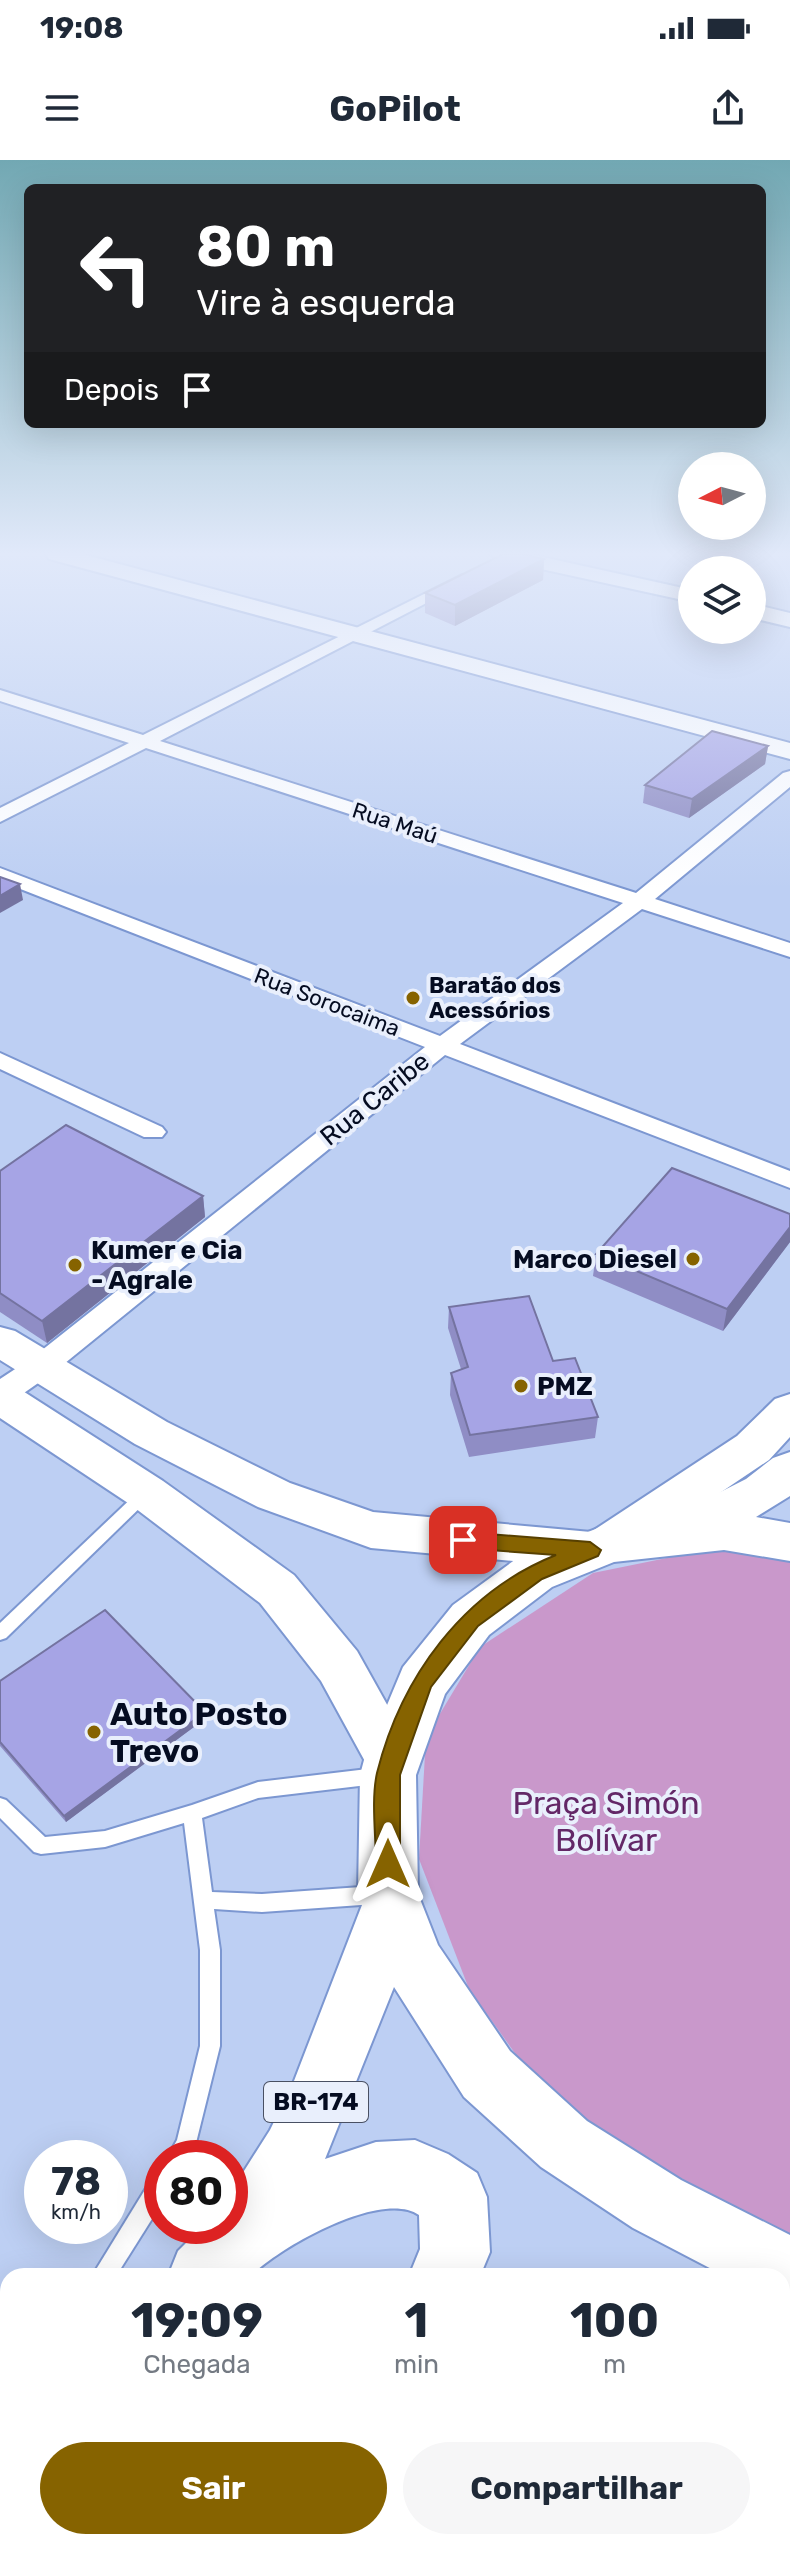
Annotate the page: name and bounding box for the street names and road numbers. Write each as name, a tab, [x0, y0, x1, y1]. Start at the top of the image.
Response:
street label: Rua Maú	[349, 797, 441, 849]
street label: Rua Sorocaima	[250, 962, 404, 1042]
street label: Rua Caribe	[314, 1046, 436, 1152]
road number: BR-174	[264, 2082, 368, 2122]

